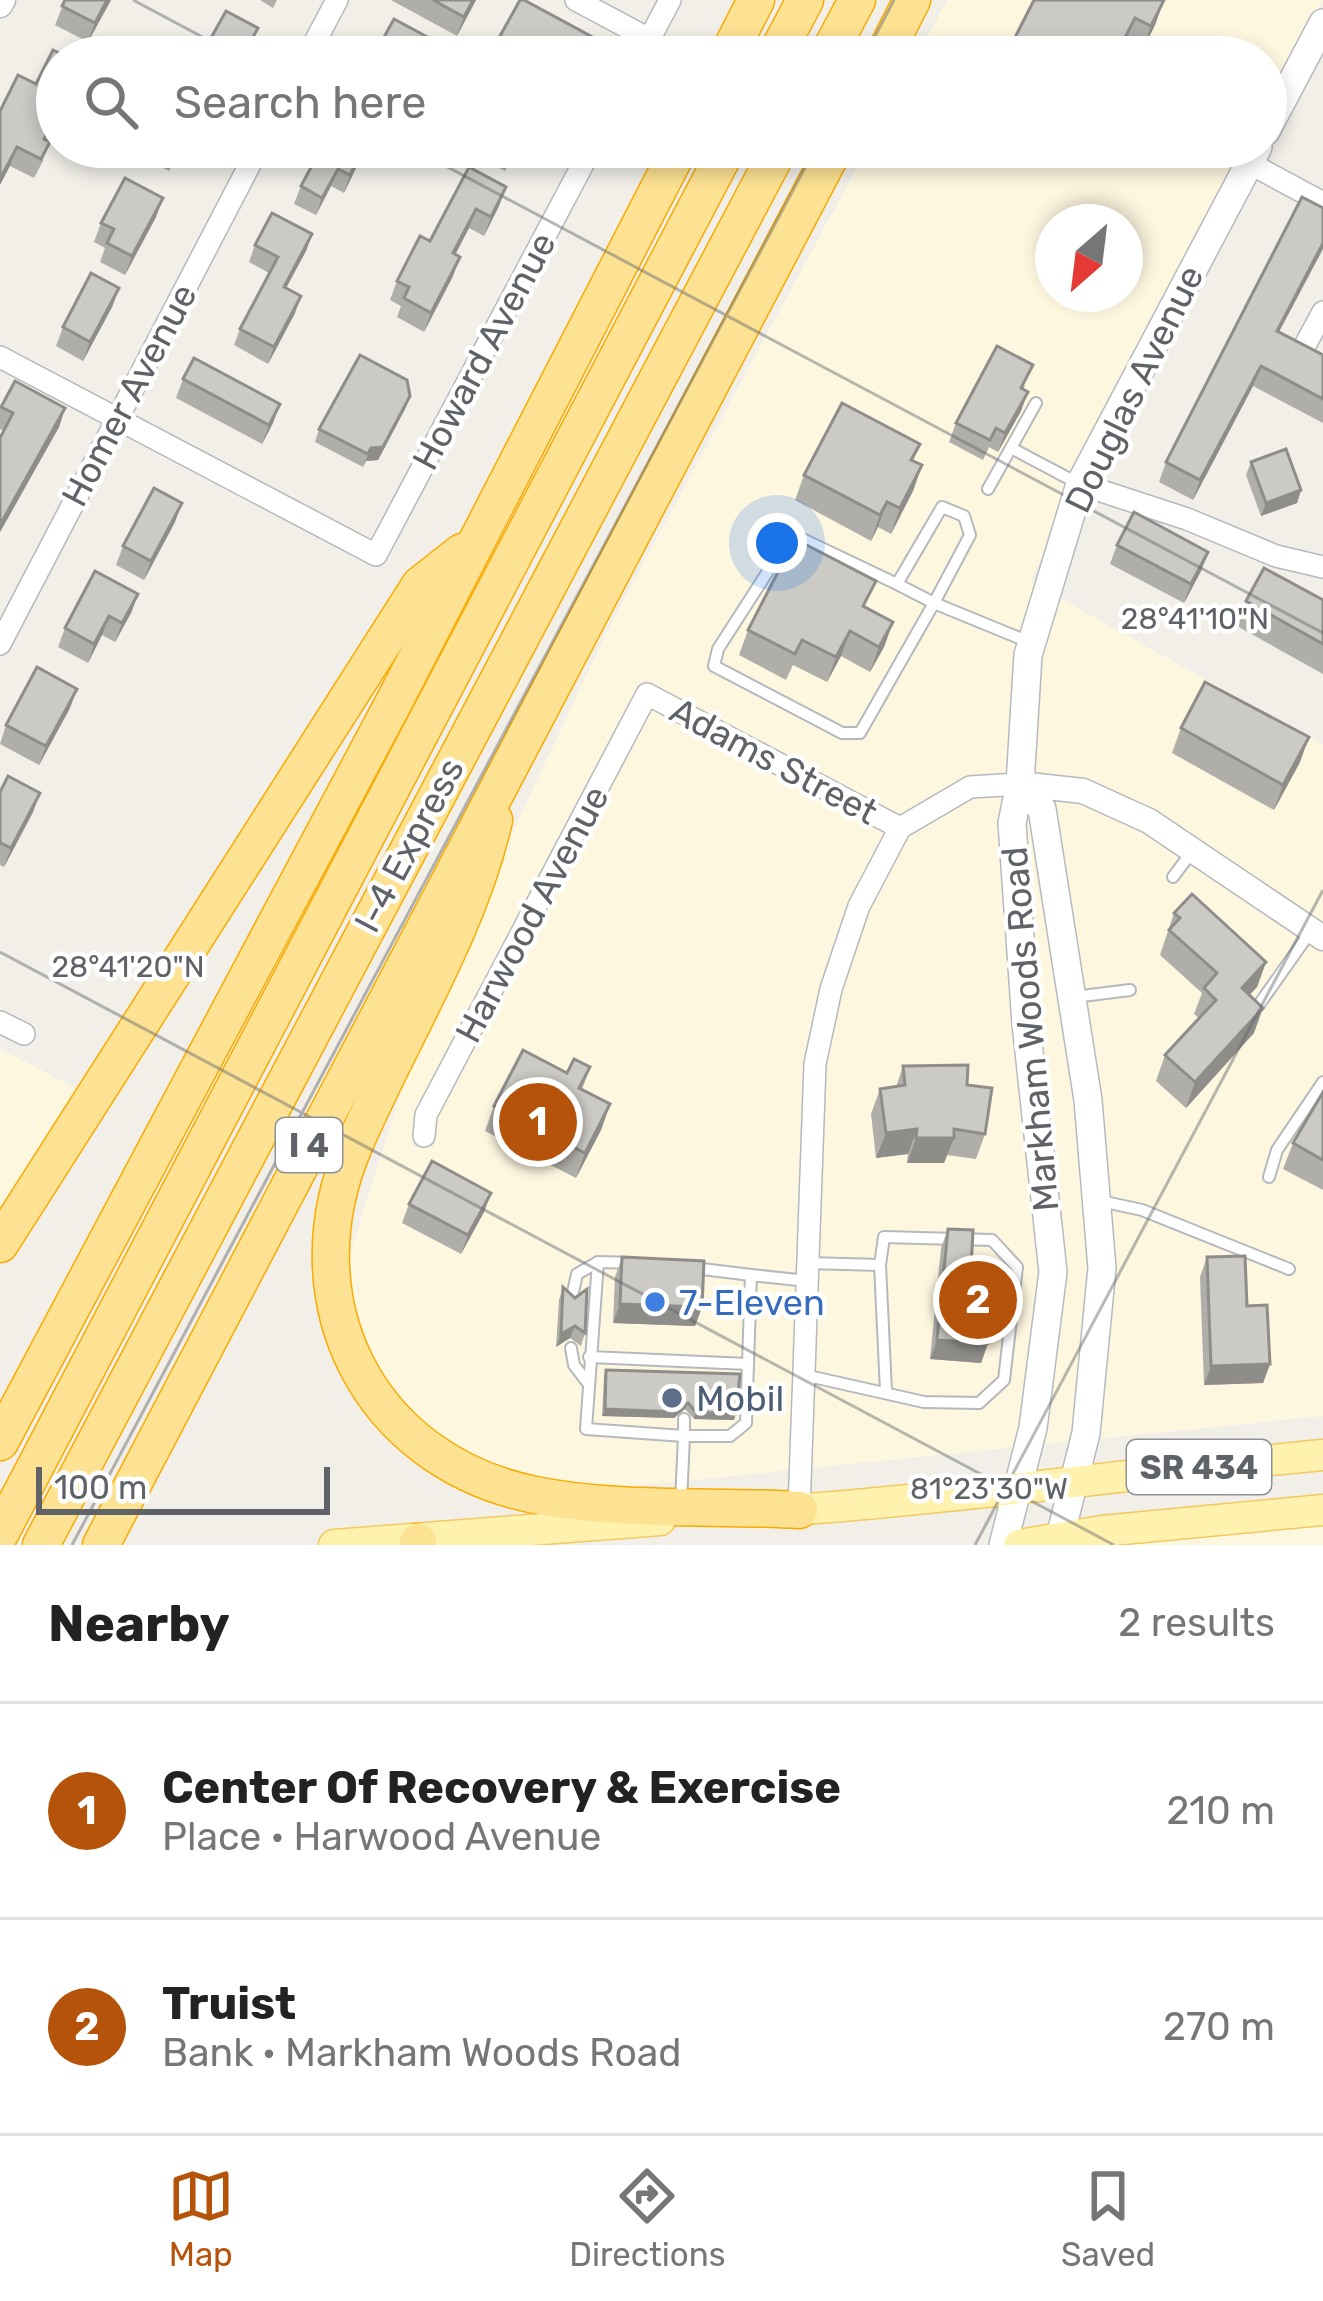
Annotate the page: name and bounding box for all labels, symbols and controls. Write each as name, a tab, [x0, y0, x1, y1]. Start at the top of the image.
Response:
search box	[36, 36, 1287, 168]
icon: search	[78, 69, 144, 135]
text: Search here	[174, 76, 426, 129]
north arrow	[1035, 204, 1143, 312]
street label: Howard Avenue	[403, 225, 565, 477]
street label: Douglas Avenue	[1056, 258, 1212, 520]
street label: Homer Avenue	[52, 277, 206, 513]
your location	[747, 513, 807, 573]
text: 28°41'10"N	[1121, 601, 1269, 637]
street label: Adams Street	[663, 688, 885, 834]
street label: I-4 Express	[345, 751, 473, 939]
street label: Harwood Avenue	[446, 778, 618, 1050]
street label: Markham Woods Road	[993, 845, 1067, 1213]
text: 28°41'20"N	[51, 949, 205, 985]
pin: 1	[499, 1077, 577, 1167]
road number: I 4	[276, 1118, 342, 1172]
pin: 2	[939, 1255, 1017, 1345]
place label: 7-Eleven	[679, 1281, 825, 1324]
marker: 7-Eleven	[642, 1289, 668, 1315]
place label: Mobil	[696, 1377, 784, 1420]
marker: Mobil	[659, 1385, 685, 1411]
road number: SR 434	[1127, 1440, 1271, 1494]
scale bar	[36, 1461, 330, 1514]
text: 100 m	[54, 1468, 147, 1507]
text: 81°23'30"W	[910, 1471, 1068, 1507]
text: Nearby	[48, 1593, 230, 1654]
text: 2 results	[1118, 1600, 1275, 1646]
text: Center Of Recovery & Exercise	[162, 1761, 841, 1814]
text: 1	[77, 1788, 97, 1834]
text: 210 m	[1166, 1788, 1275, 1834]
text: Place · Harwood Avenue	[162, 1814, 601, 1860]
text: Truist	[162, 1977, 296, 2030]
text: 2	[74, 2004, 100, 2050]
text: 270 m	[1163, 2004, 1275, 2050]
text: Bank · Markham Woods Road	[162, 2030, 682, 2076]
tab: Map	[168, 2163, 234, 2274]
tab: Directions	[569, 2163, 726, 2274]
tab: Saved	[1061, 2163, 1155, 2274]

